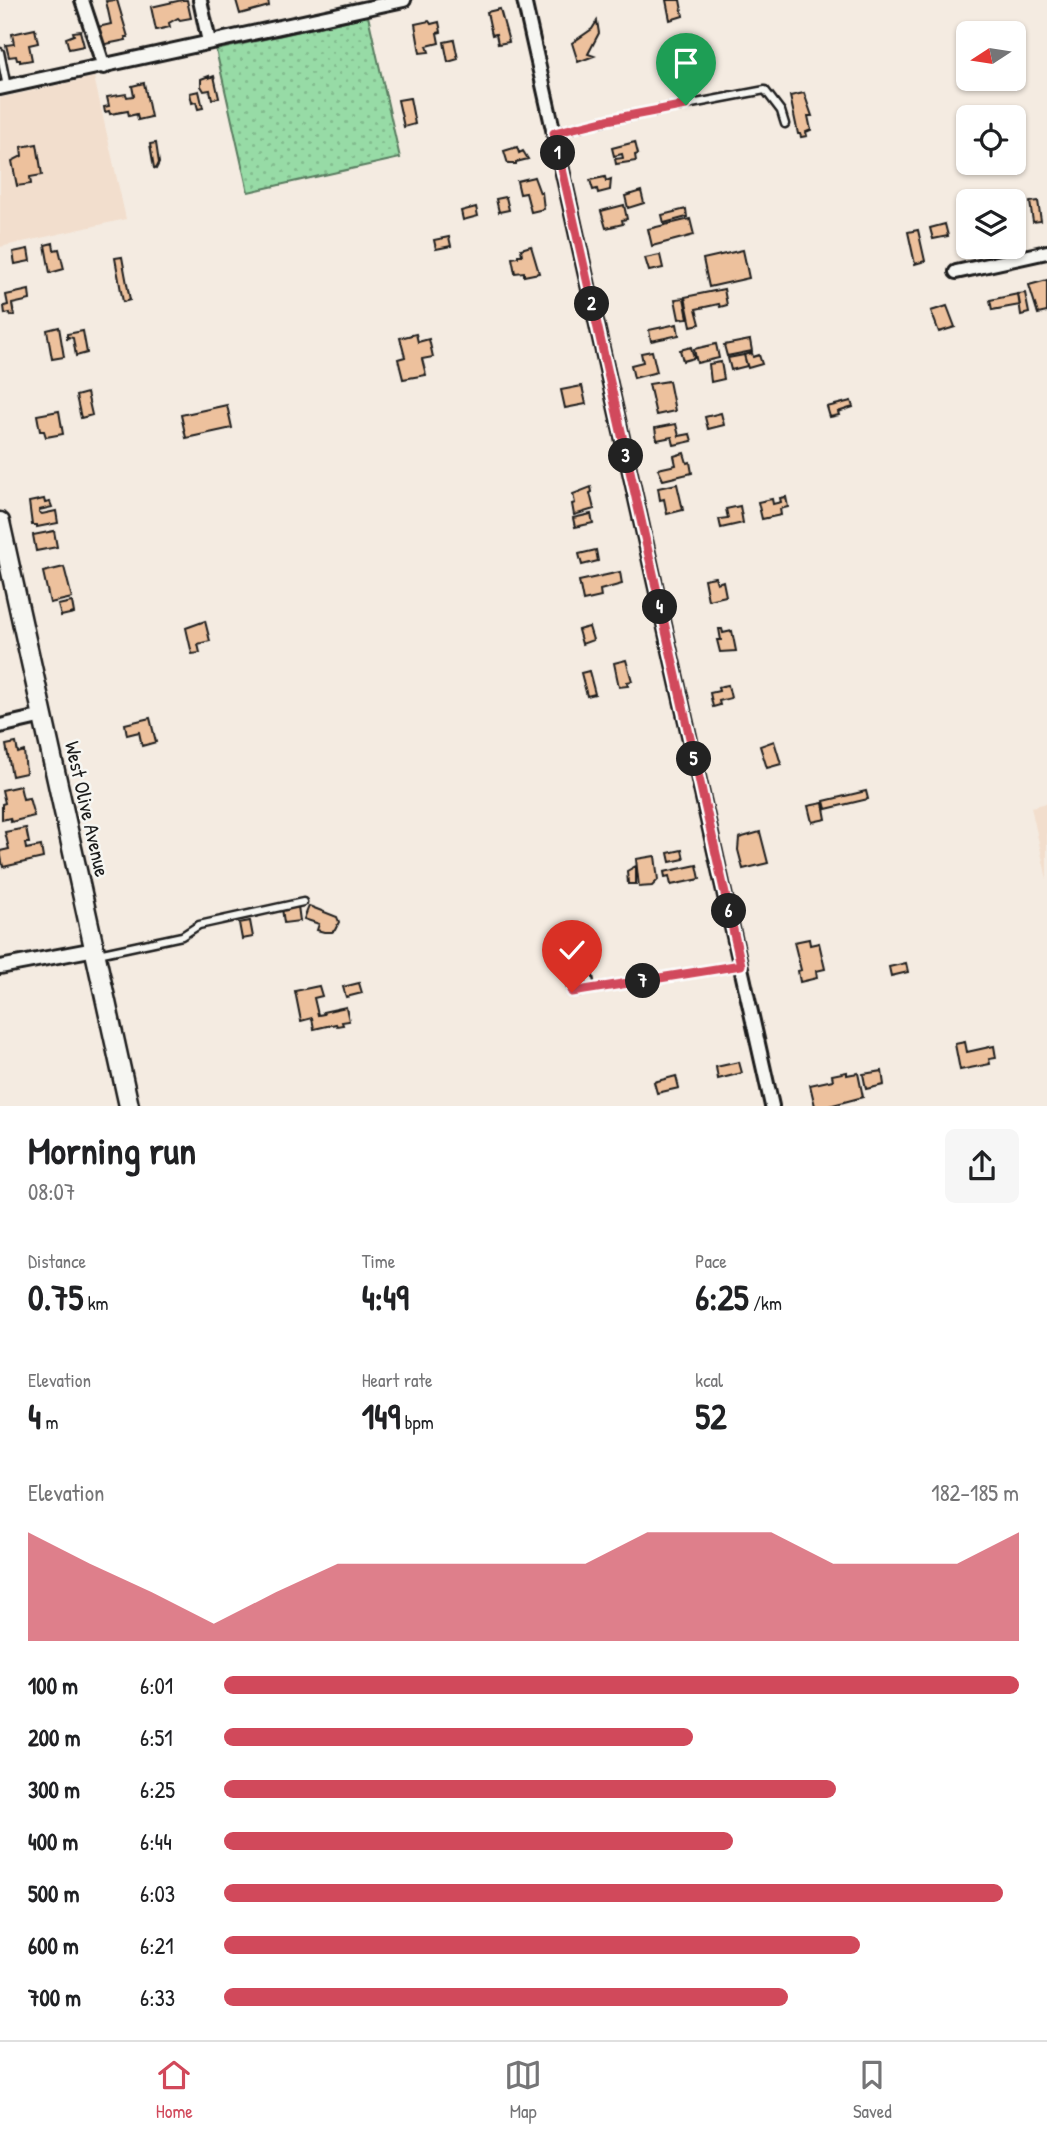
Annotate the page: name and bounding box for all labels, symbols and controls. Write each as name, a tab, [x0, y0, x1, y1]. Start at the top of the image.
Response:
north arrow	[956, 21, 1026, 91]
map controls	[956, 21, 1026, 259]
pin	[656, 33, 716, 105]
icon: arrive	[667, 44, 705, 82]
button: locate	[956, 105, 1026, 175]
pin: 1	[540, 136, 576, 170]
text: 1	[554, 139, 561, 165]
button: layers	[956, 189, 1026, 259]
pin: 2	[574, 286, 610, 322]
text: 2	[587, 290, 596, 316]
pin: 3	[608, 438, 644, 474]
text: 3	[621, 442, 630, 468]
pin: 4	[642, 590, 678, 624]
text: 4	[656, 593, 663, 619]
street label: West Olive Avenue	[58, 738, 117, 880]
pin: 5	[676, 742, 712, 776]
text: 5	[689, 745, 698, 771]
pin: 6	[712, 894, 746, 928]
text: 6	[725, 897, 732, 923]
pin	[542, 920, 602, 992]
icon: check	[553, 931, 591, 969]
pin: 7	[626, 964, 660, 998]
text: 7	[638, 967, 647, 993]
text: Morning run	[28, 1124, 196, 1176]
button: share	[945, 1129, 1019, 1203]
text: 08:07	[28, 1176, 75, 1207]
text: Distance	[28, 1248, 86, 1274]
text: Time	[362, 1248, 395, 1274]
text: Pace	[695, 1248, 727, 1274]
text: 0.75	[28, 1274, 83, 1321]
text: 4:49	[362, 1274, 409, 1321]
text: 6:25	[695, 1274, 749, 1321]
text: km	[83, 1290, 109, 1316]
text: /km	[749, 1290, 782, 1316]
text: Elevation	[28, 1367, 91, 1393]
text: Heart rate	[362, 1367, 433, 1393]
text: kcal	[695, 1367, 723, 1393]
text: 4	[28, 1393, 41, 1440]
text: 149	[362, 1393, 400, 1440]
text: 52	[695, 1393, 727, 1440]
text: m	[41, 1409, 58, 1435]
text: bpm	[400, 1409, 434, 1435]
text: Elevation	[28, 1477, 104, 1508]
text: 182–185 m	[931, 1477, 1019, 1508]
text: 100 m	[28, 1670, 78, 1701]
text: 6:01	[140, 1670, 173, 1701]
text: 200 m	[28, 1722, 80, 1753]
text: 6:51	[140, 1722, 173, 1753]
text: 300 m	[28, 1774, 80, 1805]
text: 6:25	[140, 1774, 175, 1805]
text: 400 m	[28, 1826, 78, 1857]
text: 6:44	[140, 1826, 172, 1857]
text: 500 m	[28, 1878, 79, 1909]
text: 6:03	[140, 1878, 175, 1909]
text: 600 m	[28, 1930, 79, 1961]
text: 6:21	[140, 1930, 174, 1961]
text: 700 m	[28, 1982, 81, 2013]
text: 6:33	[140, 1982, 175, 2013]
tab: Home	[155, 2056, 193, 2124]
tab: Map	[504, 2056, 542, 2124]
tab: Saved	[853, 2056, 892, 2124]

